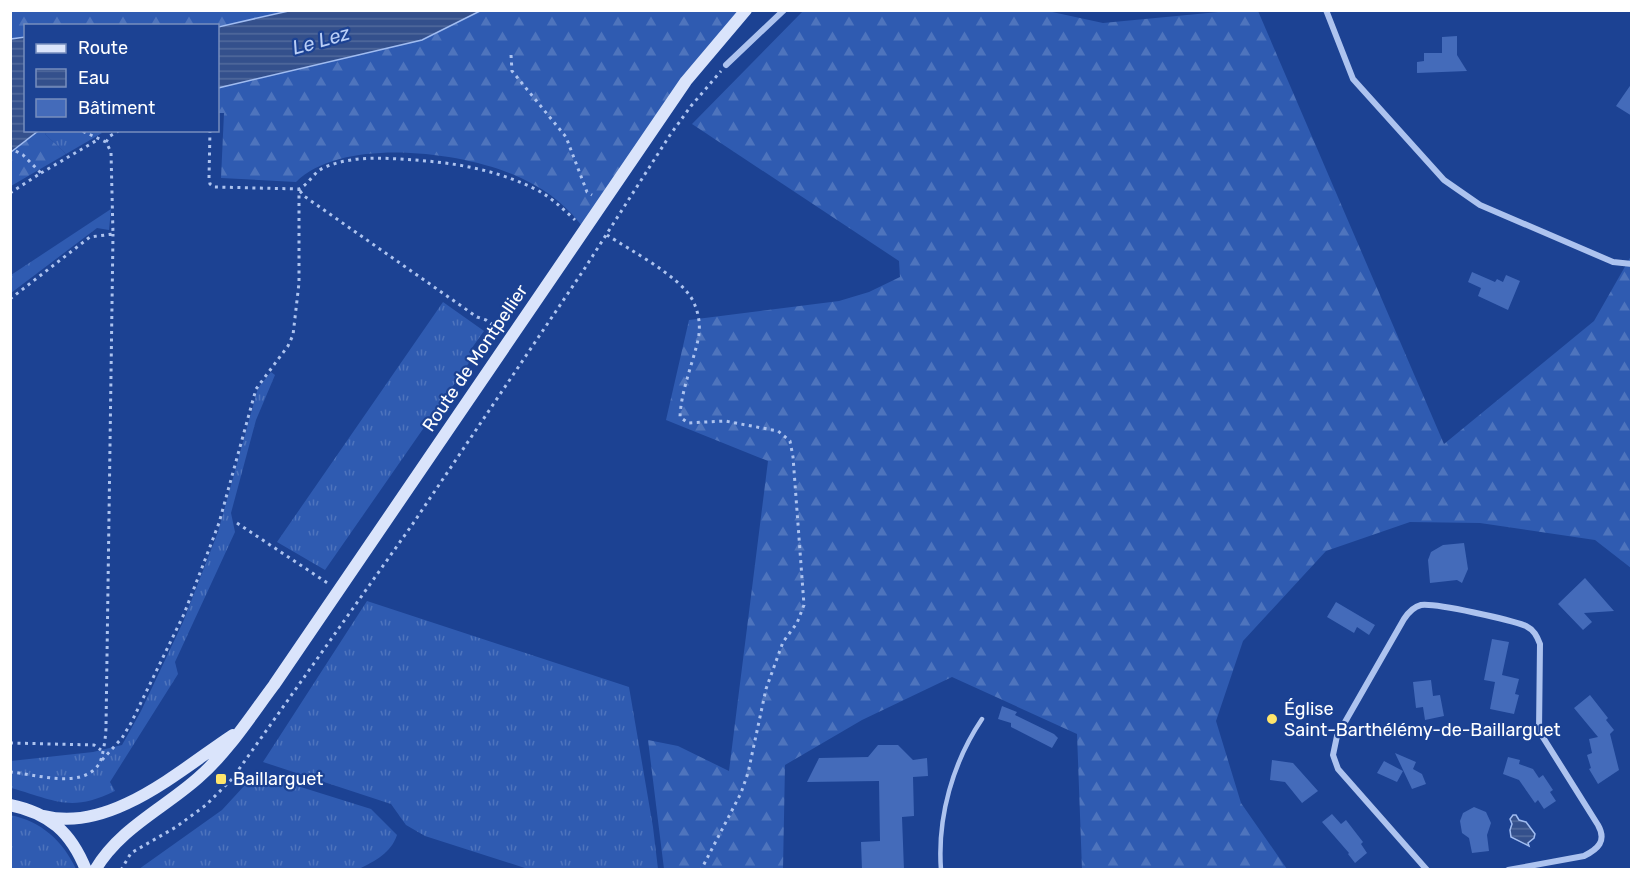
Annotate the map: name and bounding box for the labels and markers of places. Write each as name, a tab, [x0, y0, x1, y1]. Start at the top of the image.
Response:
place label: Église Saint-Barthélémy-de-Baillarguet	[1284, 698, 1561, 741]
marker: Église Saint-Barthélémy-de-Baillarguet	[1265, 712, 1279, 726]
place label: Baillarguet	[233, 768, 323, 790]
marker: Baillarguet	[214, 772, 228, 786]

